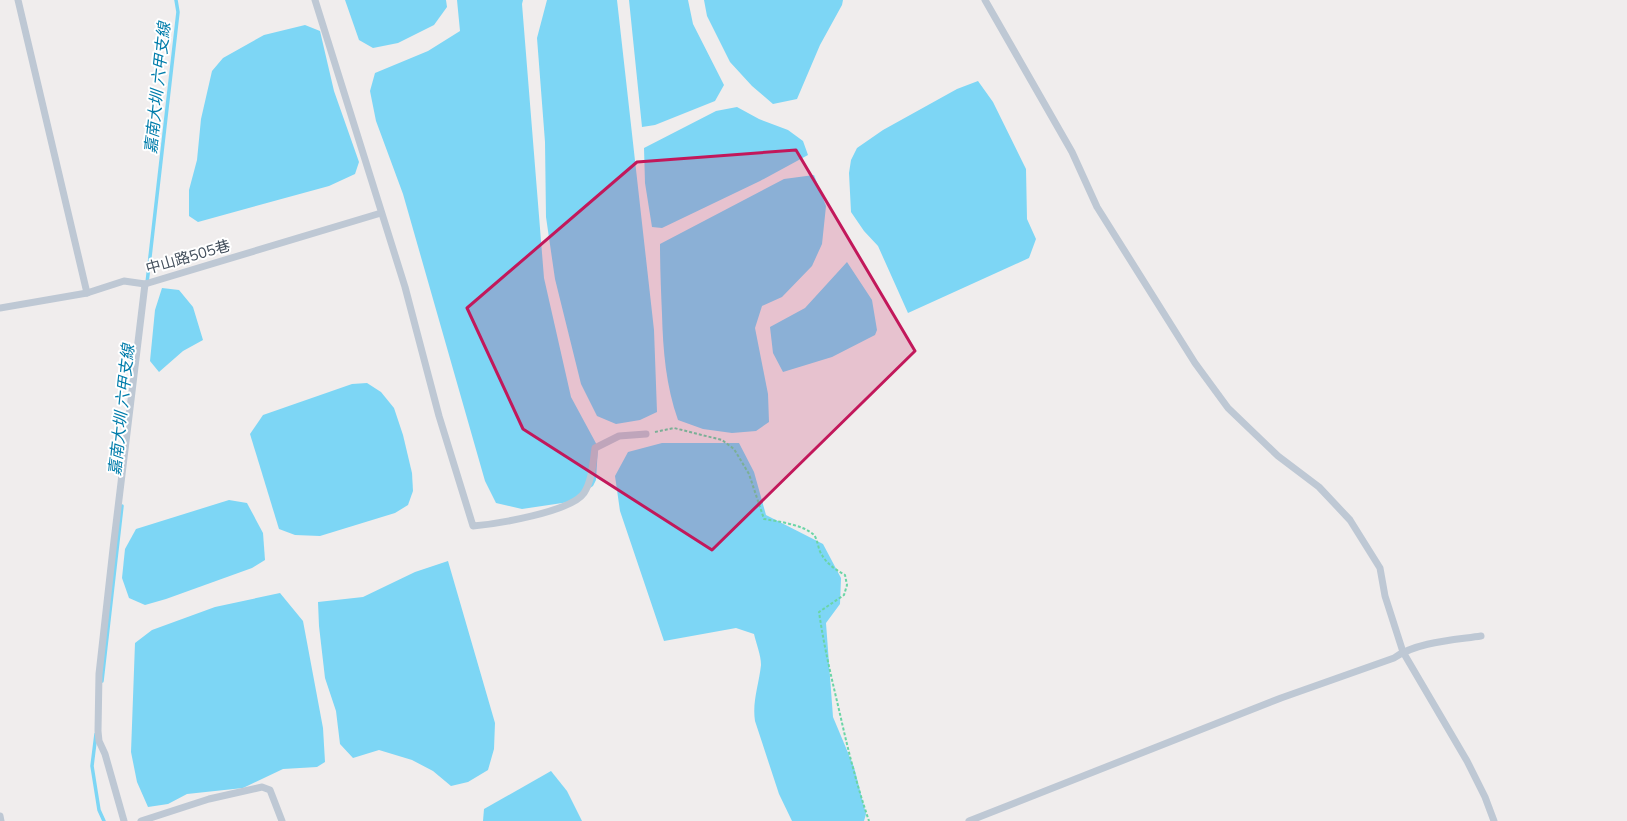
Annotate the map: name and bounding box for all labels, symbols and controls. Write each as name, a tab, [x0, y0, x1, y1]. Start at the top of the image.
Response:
water label: 嘉南大圳 六甲支線	[140, 19, 174, 155]
street label: 中山路505巷	[143, 235, 232, 278]
water label: 嘉南大圳 六甲支線	[104, 341, 138, 477]

